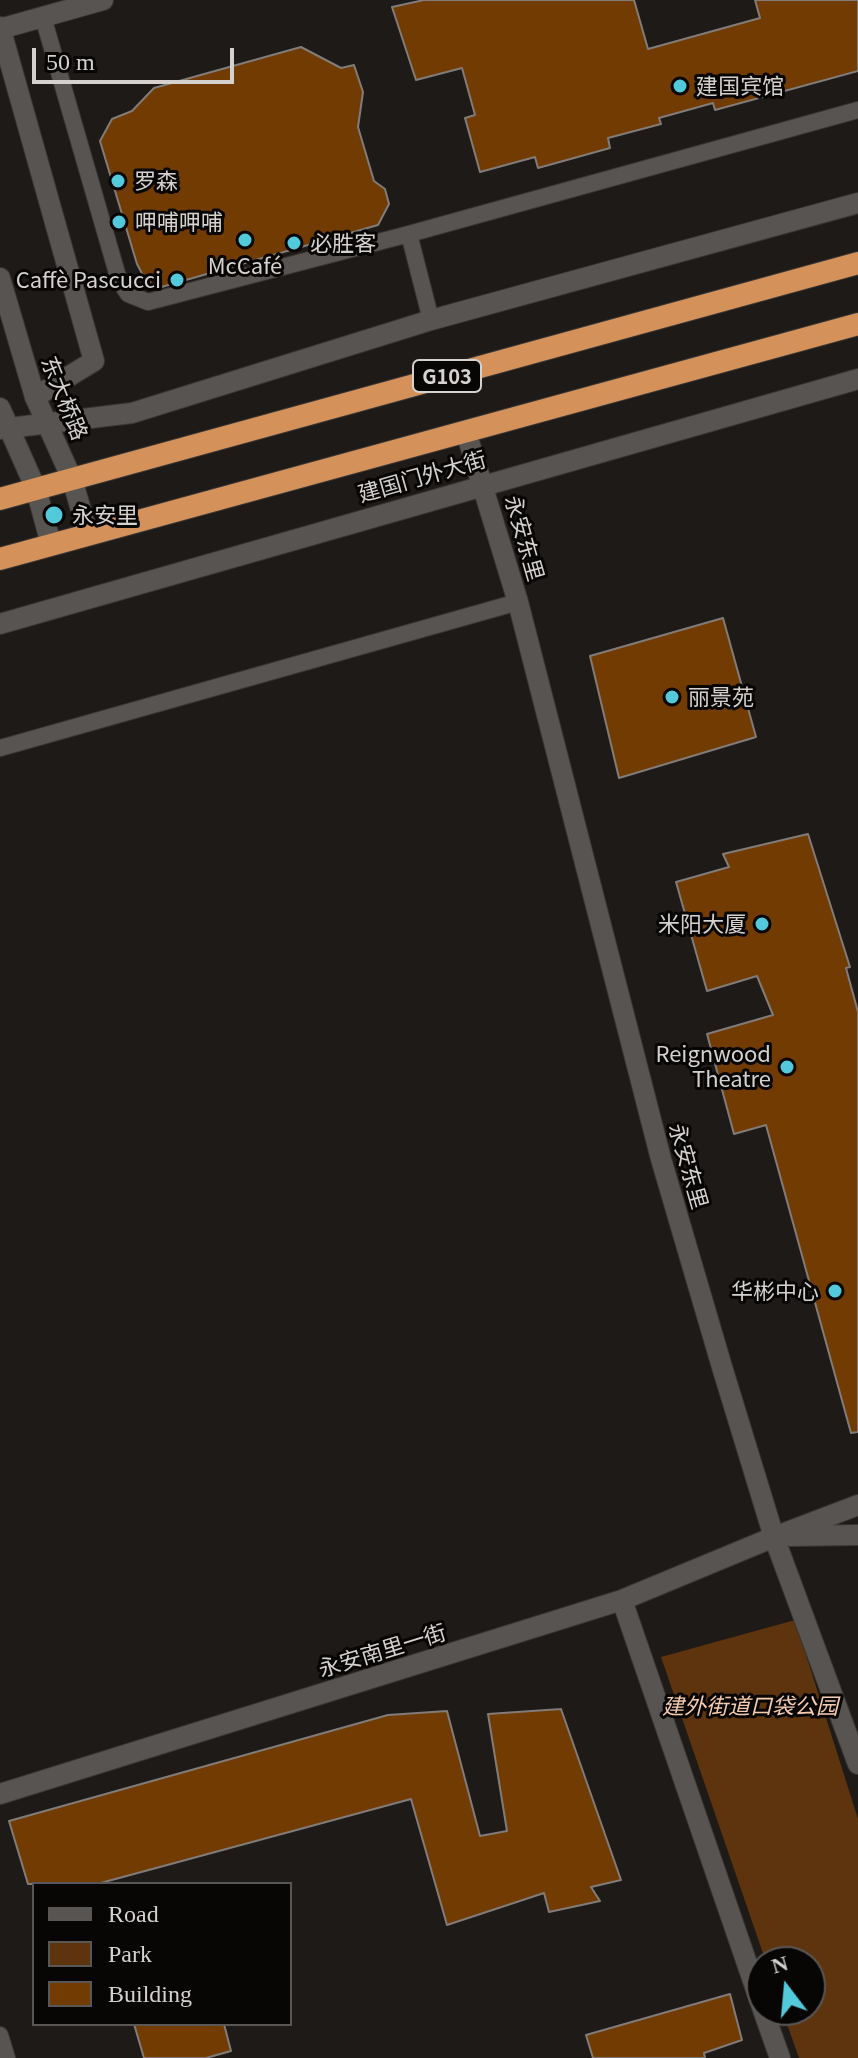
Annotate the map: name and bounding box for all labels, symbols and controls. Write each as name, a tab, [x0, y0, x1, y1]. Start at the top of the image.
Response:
scale bar	[36, 32, 238, 82]
text: 50 m	[46, 49, 95, 75]
place label: 建国宾馆	[696, 73, 784, 99]
marker: 建国宾馆	[671, 77, 689, 95]
place label: 罗森	[134, 168, 178, 194]
marker: 罗森	[109, 172, 127, 190]
place label: 呷哺呷哺	[135, 209, 223, 235]
marker: 呷哺呷哺	[110, 213, 128, 231]
place label: 必胜客	[310, 230, 376, 256]
marker: McCafé	[236, 231, 254, 249]
marker: 必胜客	[285, 234, 303, 252]
place label: McCafé	[208, 253, 282, 279]
place label: Caffè Pascucci	[16, 267, 161, 293]
marker: Caffè Pascucci	[168, 271, 186, 289]
street label: 东大桥路	[36, 352, 94, 444]
road number: G103	[413, 360, 481, 392]
street label: 建国门外大街	[355, 445, 489, 507]
street label: 永安东里	[500, 492, 550, 584]
place label: 永安里	[72, 502, 138, 528]
marker: 永安里	[43, 504, 65, 526]
place label: 丽景苑	[688, 684, 754, 710]
marker: 丽景苑	[663, 688, 681, 706]
place label: 米阳大厦	[658, 911, 746, 937]
marker: 米阳大厦	[753, 915, 771, 933]
place label: Reignwood Theatre	[655, 1041, 771, 1092]
marker: Reignwood Theatre	[778, 1058, 796, 1076]
street label: 永安东里	[664, 1120, 714, 1212]
place label: 华彬中心	[731, 1278, 819, 1304]
marker: 华彬中心	[826, 1282, 844, 1300]
street label: 永安南里一街	[315, 1618, 449, 1682]
park label: 建外街道口袋公园	[662, 1693, 838, 1719]
legend	[32, 1882, 292, 2026]
text: Road	[108, 1901, 159, 1927]
text: Park	[108, 1941, 152, 1967]
north arrow	[746, 1946, 826, 2026]
text: N	[769, 1950, 791, 1979]
text: Building	[108, 1981, 192, 2007]

